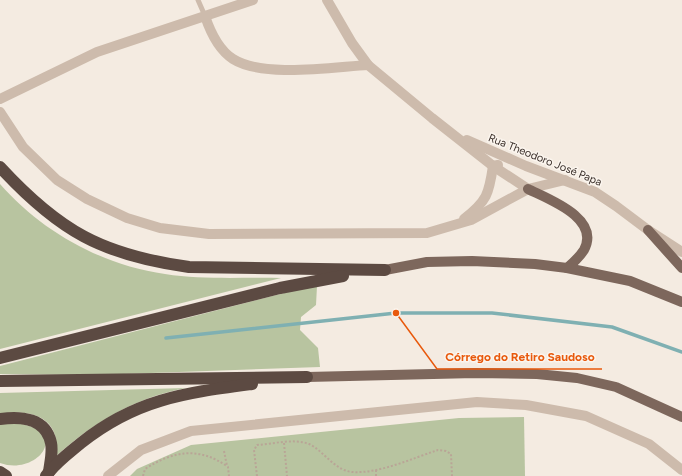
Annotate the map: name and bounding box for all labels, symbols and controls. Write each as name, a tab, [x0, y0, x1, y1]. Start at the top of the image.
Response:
street label: Rua Theodoro José Papa	[486, 131, 604, 189]
callout: Córrego do Retiro Saudoso	[437, 345, 602, 369]
text: Córrego do Retiro Saudoso	[445, 350, 595, 364]

